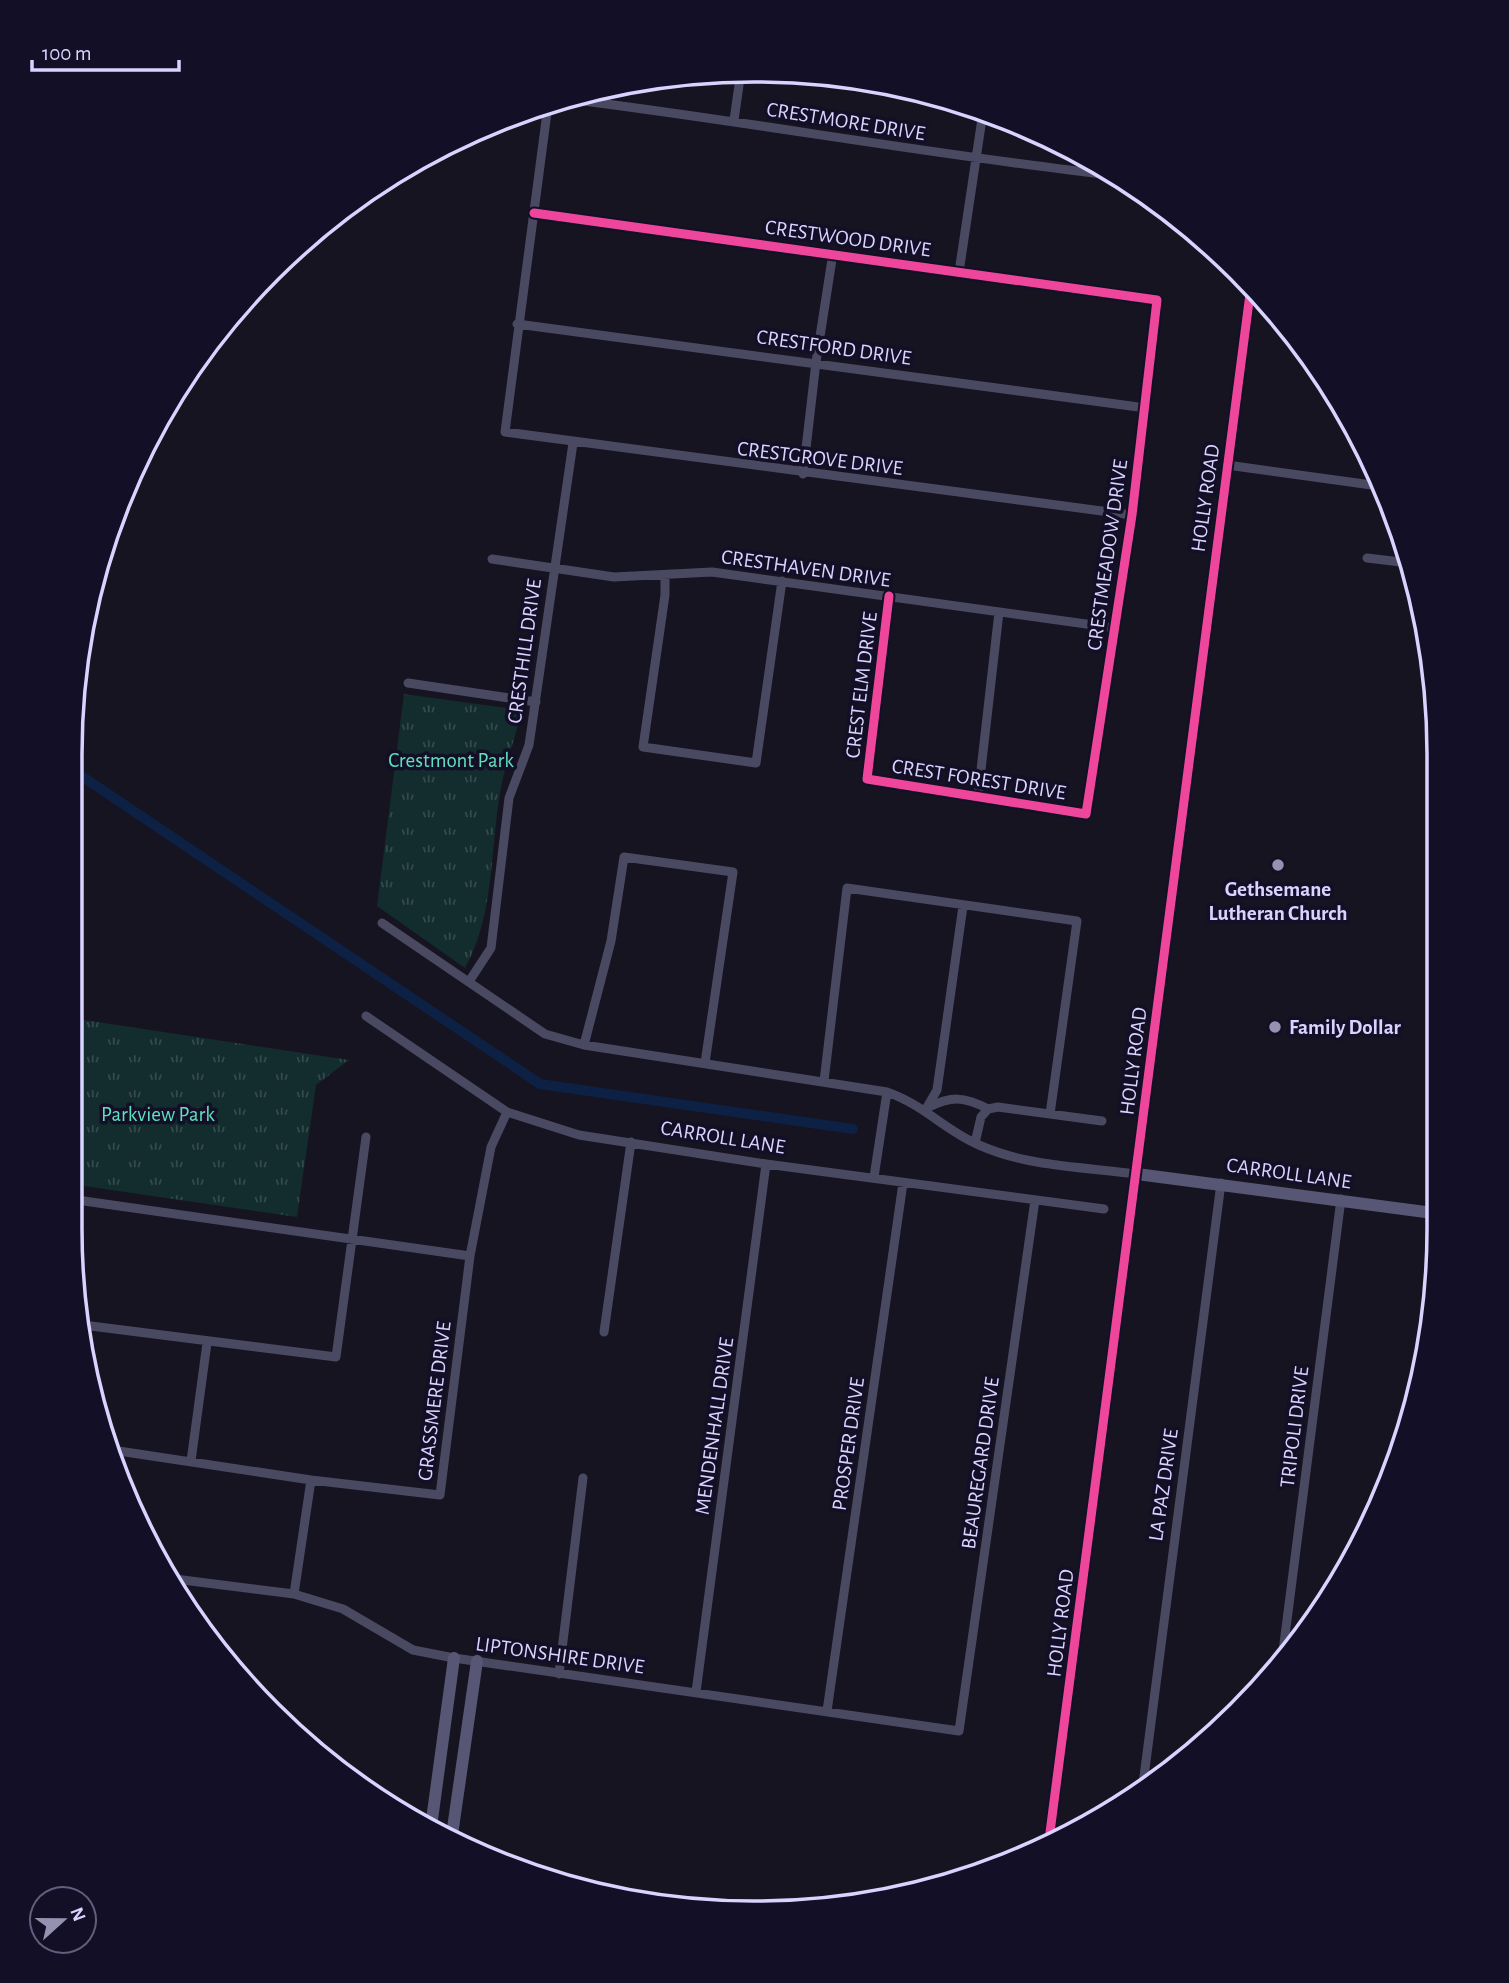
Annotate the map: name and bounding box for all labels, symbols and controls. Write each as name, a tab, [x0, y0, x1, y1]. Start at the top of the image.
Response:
scale bar	[32, 28, 178, 72]
text: 100 m	[42, 43, 92, 64]
street label: CRESTMORE DRIVE	[765, 99, 927, 144]
street label: CRESTWOOD DRIVE	[764, 216, 932, 261]
street label: CRESTFORD DRIVE	[755, 326, 913, 369]
street label: CRESTGROVE DRIVE	[736, 438, 904, 479]
street label: HOLLY ROAD	[1188, 443, 1223, 553]
street label: CRESTMEADOW DRIVE	[1084, 458, 1131, 652]
street label: CRESTHAVEN DRIVE	[720, 546, 892, 591]
street label: CRESTHILL DRIVE	[504, 577, 545, 725]
street label: CREST ELM DRIVE	[842, 611, 881, 759]
park label: Crestmont Park	[388, 750, 514, 771]
street label: CREST FOREST DRIVE	[890, 755, 1067, 804]
marker: Gethsemane Lutheran Church	[1270, 857, 1286, 873]
place label: Gethsemane Lutheran Church	[1208, 879, 1348, 924]
street label: HOLLY ROAD	[1116, 1006, 1151, 1116]
place label: Family Dollar	[1289, 1017, 1402, 1038]
marker: Family Dollar	[1267, 1019, 1283, 1035]
park label: Parkview Park	[101, 1104, 215, 1125]
street label: CARROLL LANE	[659, 1117, 787, 1158]
street label: CARROLL LANE	[1225, 1154, 1353, 1193]
street label: GRASSMERE DRIVE	[414, 1320, 455, 1482]
street label: MENDENHALL DRIVE	[692, 1336, 737, 1516]
street label: TRIPOLI DRIVE	[1277, 1365, 1312, 1489]
street label: PROSPER DRIVE	[829, 1376, 868, 1512]
street label: BEAUREGARD DRIVE	[958, 1376, 1003, 1551]
street label: LA PAZ DRIVE	[1145, 1427, 1182, 1543]
street label: HOLLY ROAD	[1043, 1568, 1078, 1678]
street label: LIPTONSHIRE DRIVE	[474, 1633, 646, 1678]
north arrow	[28, 1885, 98, 1955]
text: N	[66, 1905, 89, 1924]

